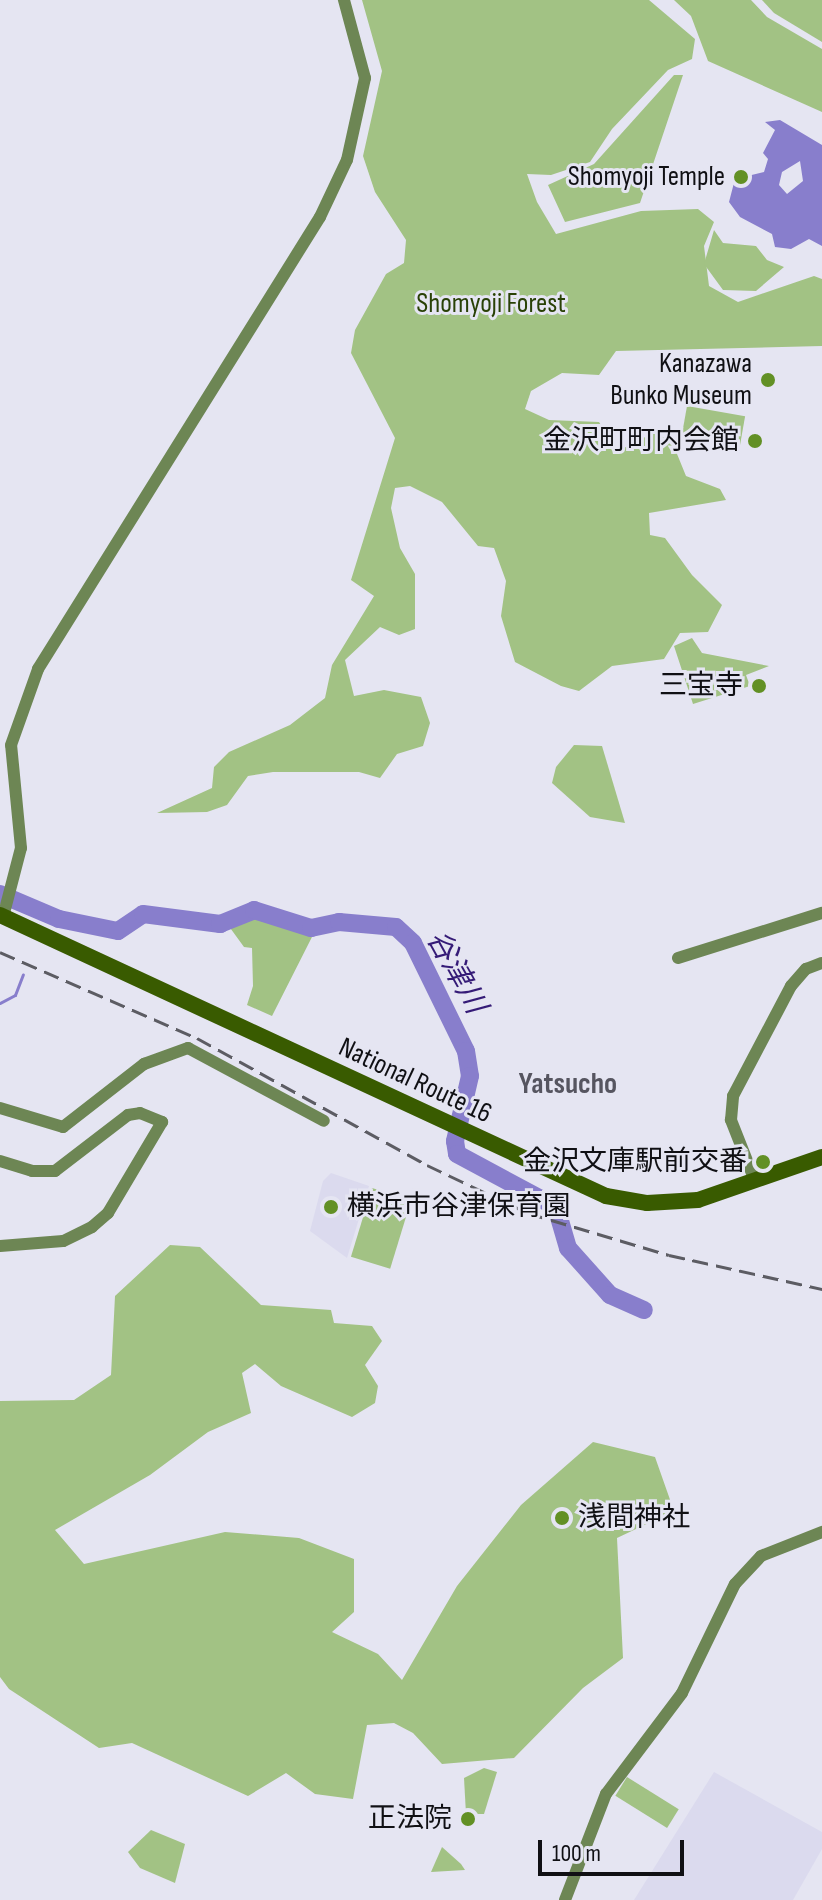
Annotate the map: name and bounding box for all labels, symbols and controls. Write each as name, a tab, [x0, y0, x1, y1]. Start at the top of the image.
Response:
place label: Shomyoji Temple	[568, 160, 725, 194]
marker: Shomyoji Temple	[732, 168, 750, 186]
park label: Shomyoji Forest	[416, 287, 566, 321]
place label: Kanazawa Bunko Museum	[610, 347, 752, 413]
marker: Kanazawa Bunko Museum	[759, 371, 777, 389]
place label: 金沢町町内会館	[543, 424, 739, 458]
marker: 金沢町町内会館	[746, 432, 764, 450]
place label: 三宝寺	[659, 669, 743, 703]
marker: 三宝寺	[750, 677, 768, 695]
water label: 谷津川	[418, 924, 494, 1020]
street label: National Route 16	[333, 1031, 497, 1131]
district label: Yatsucho	[519, 1066, 617, 1102]
place label: 金沢文庫駅前交番	[523, 1145, 747, 1179]
marker: 金沢文庫駅前交番	[754, 1153, 772, 1171]
place label: 横浜市谷津保育園	[347, 1190, 571, 1224]
marker: 横浜市谷津保育園	[322, 1198, 340, 1216]
place label: 浅間神社	[578, 1501, 690, 1535]
marker: 浅間神社	[553, 1509, 571, 1527]
place label: 正法院	[368, 1802, 452, 1836]
marker: 正法院	[459, 1810, 477, 1828]
scale bar	[542, 1824, 688, 1874]
text: 100 m	[552, 1839, 601, 1868]

